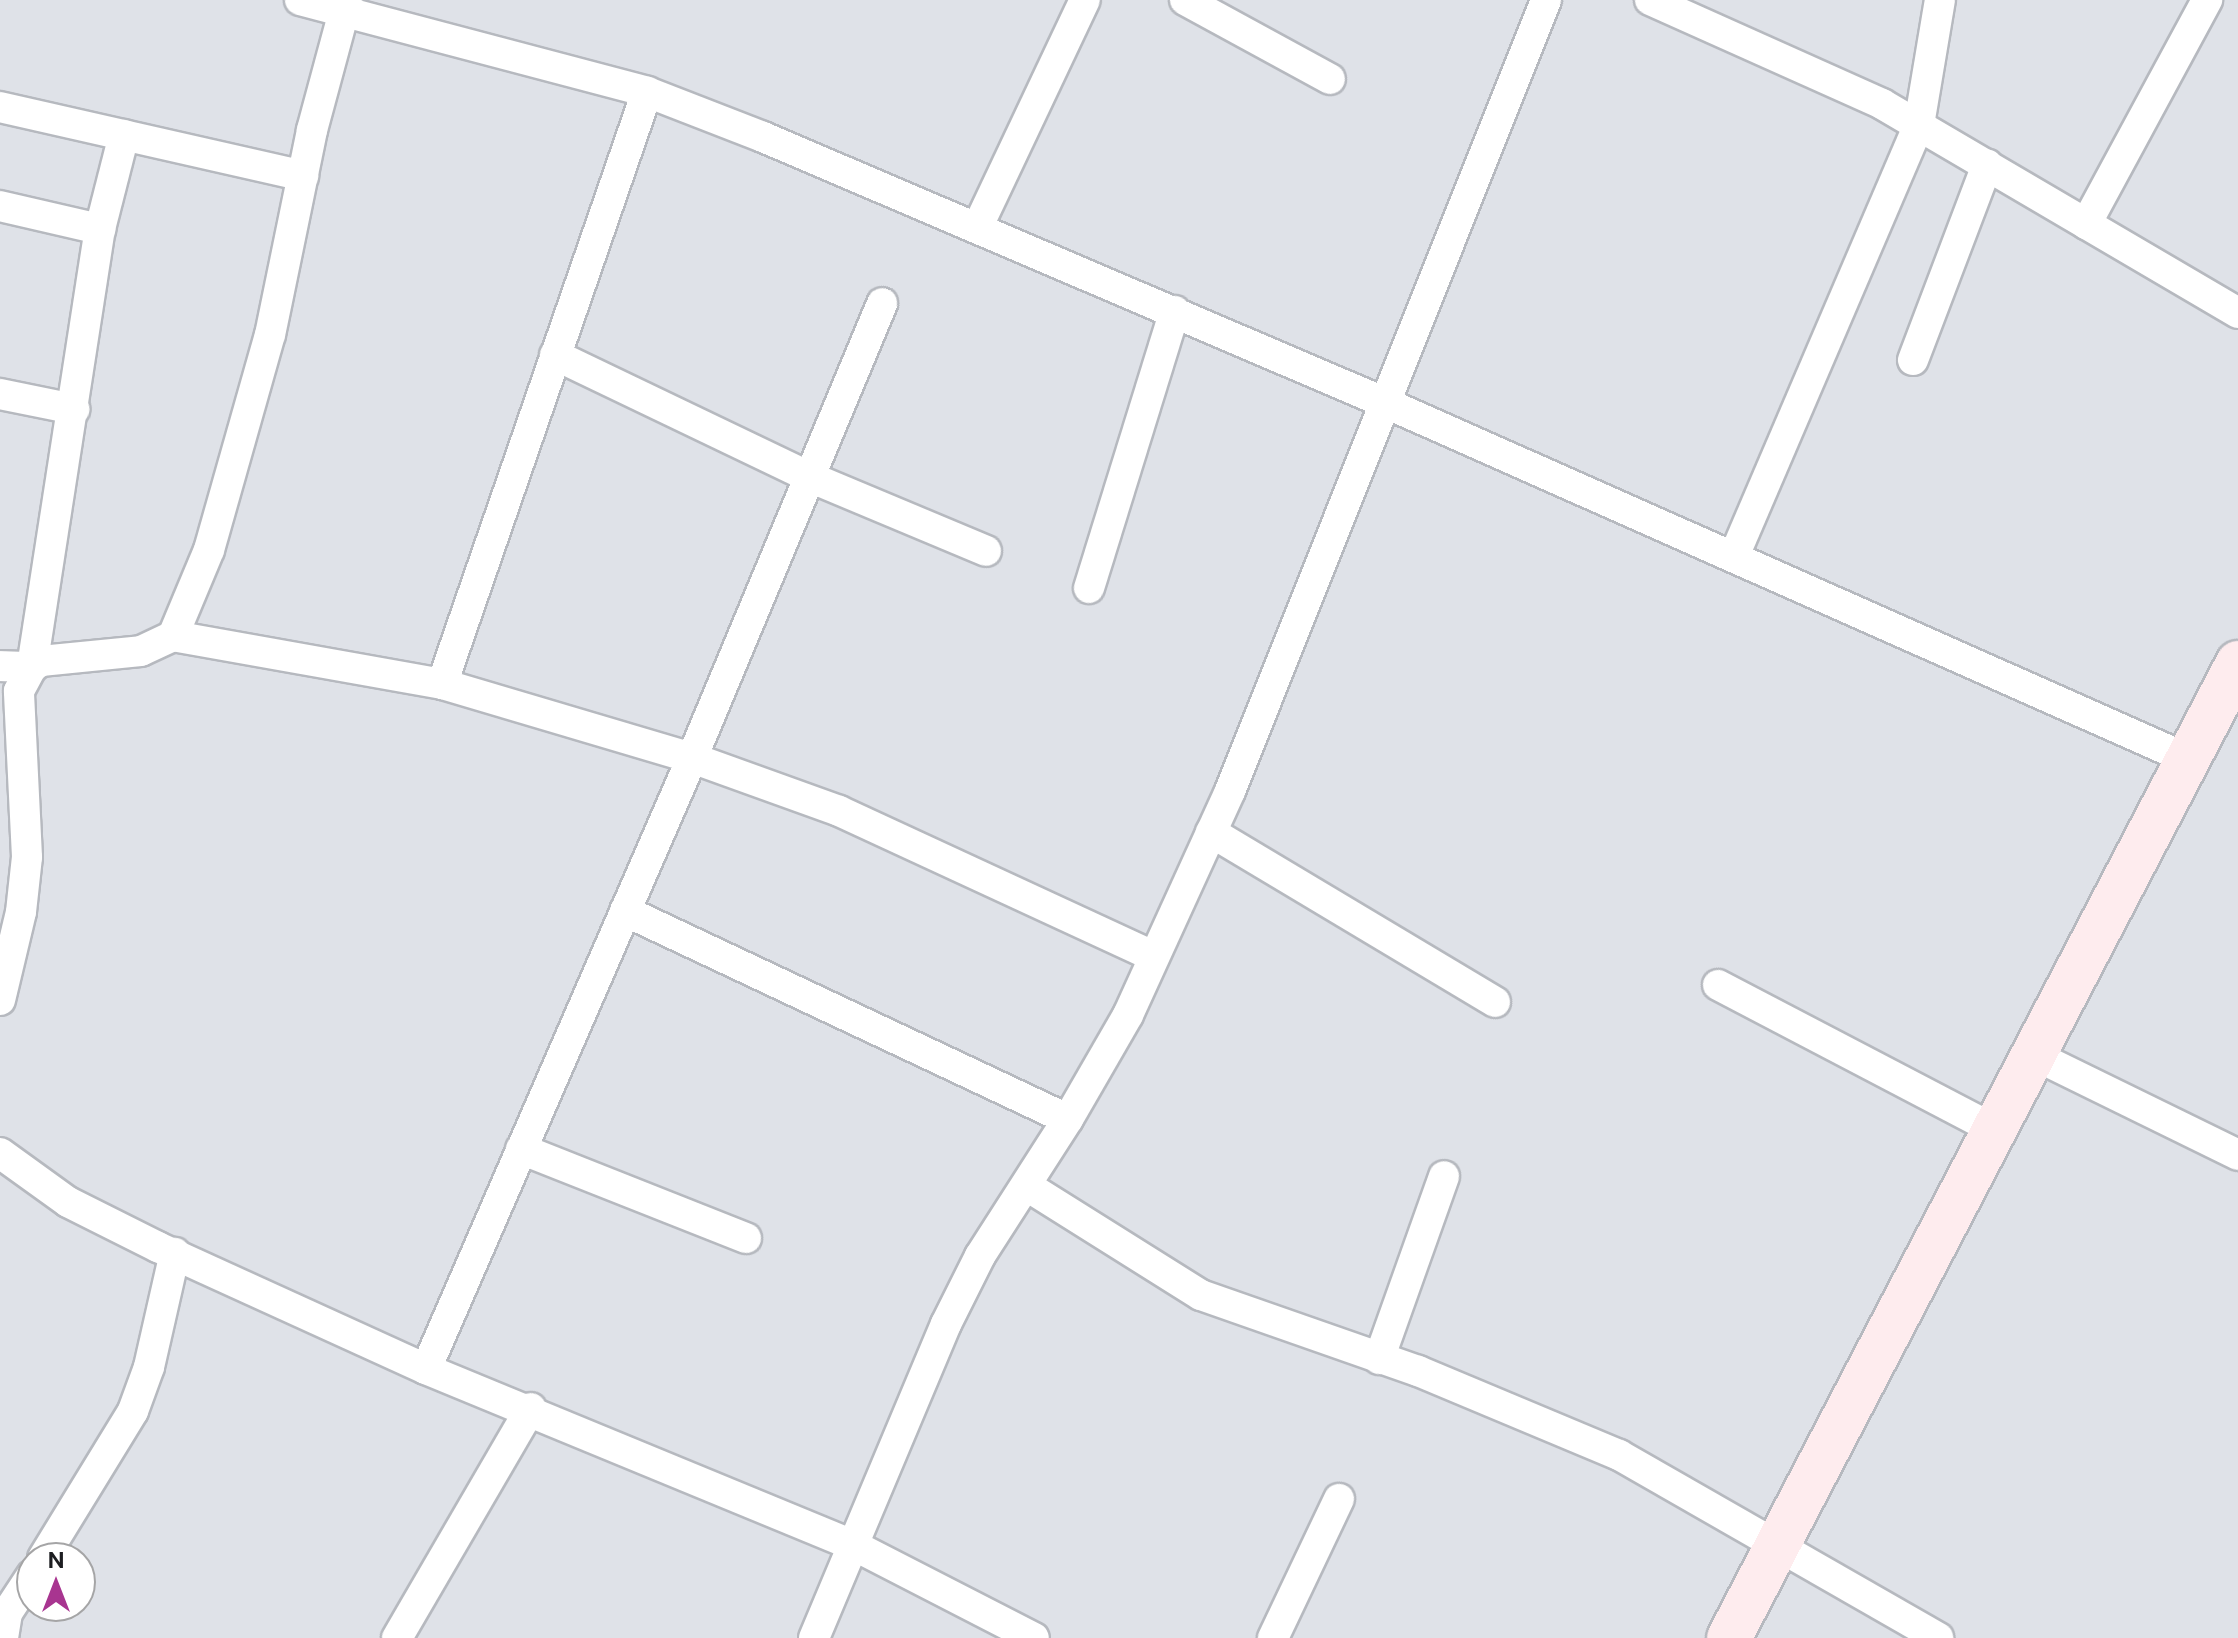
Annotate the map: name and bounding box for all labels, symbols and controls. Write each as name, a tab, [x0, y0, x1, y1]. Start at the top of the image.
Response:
north arrow	[16, 1542, 96, 1622]
text: N	[47, 1547, 65, 1573]

